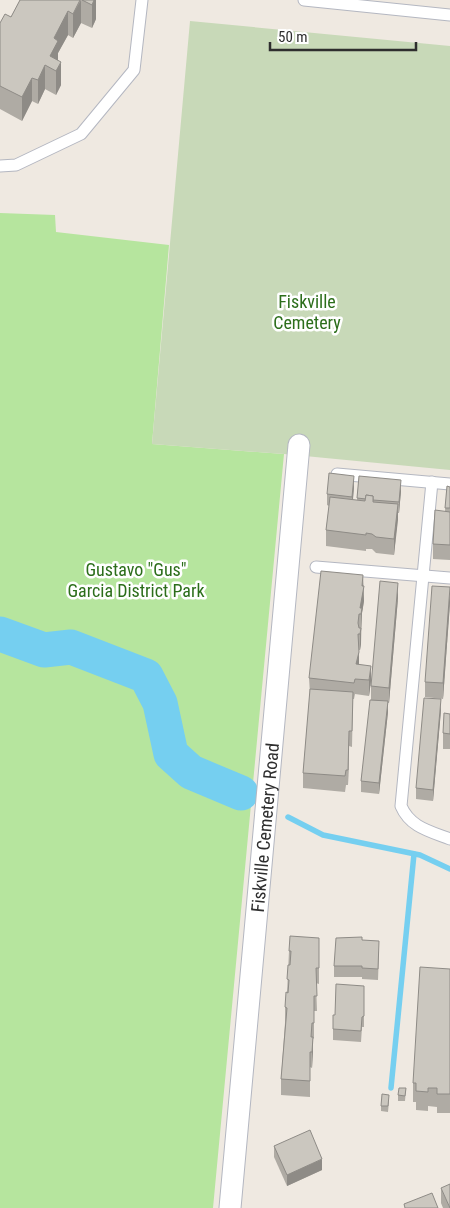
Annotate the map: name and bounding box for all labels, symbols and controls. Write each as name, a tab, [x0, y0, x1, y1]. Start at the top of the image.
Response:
scale bar	[270, 20, 416, 52]
text: 50 m	[278, 28, 308, 46]
park label: Fiskville Cemetery	[273, 291, 341, 333]
park label: Gustavo "Gus" Garcia District Park	[67, 559, 205, 601]
street label: Fiskville Cemetery Road	[246, 742, 283, 913]

